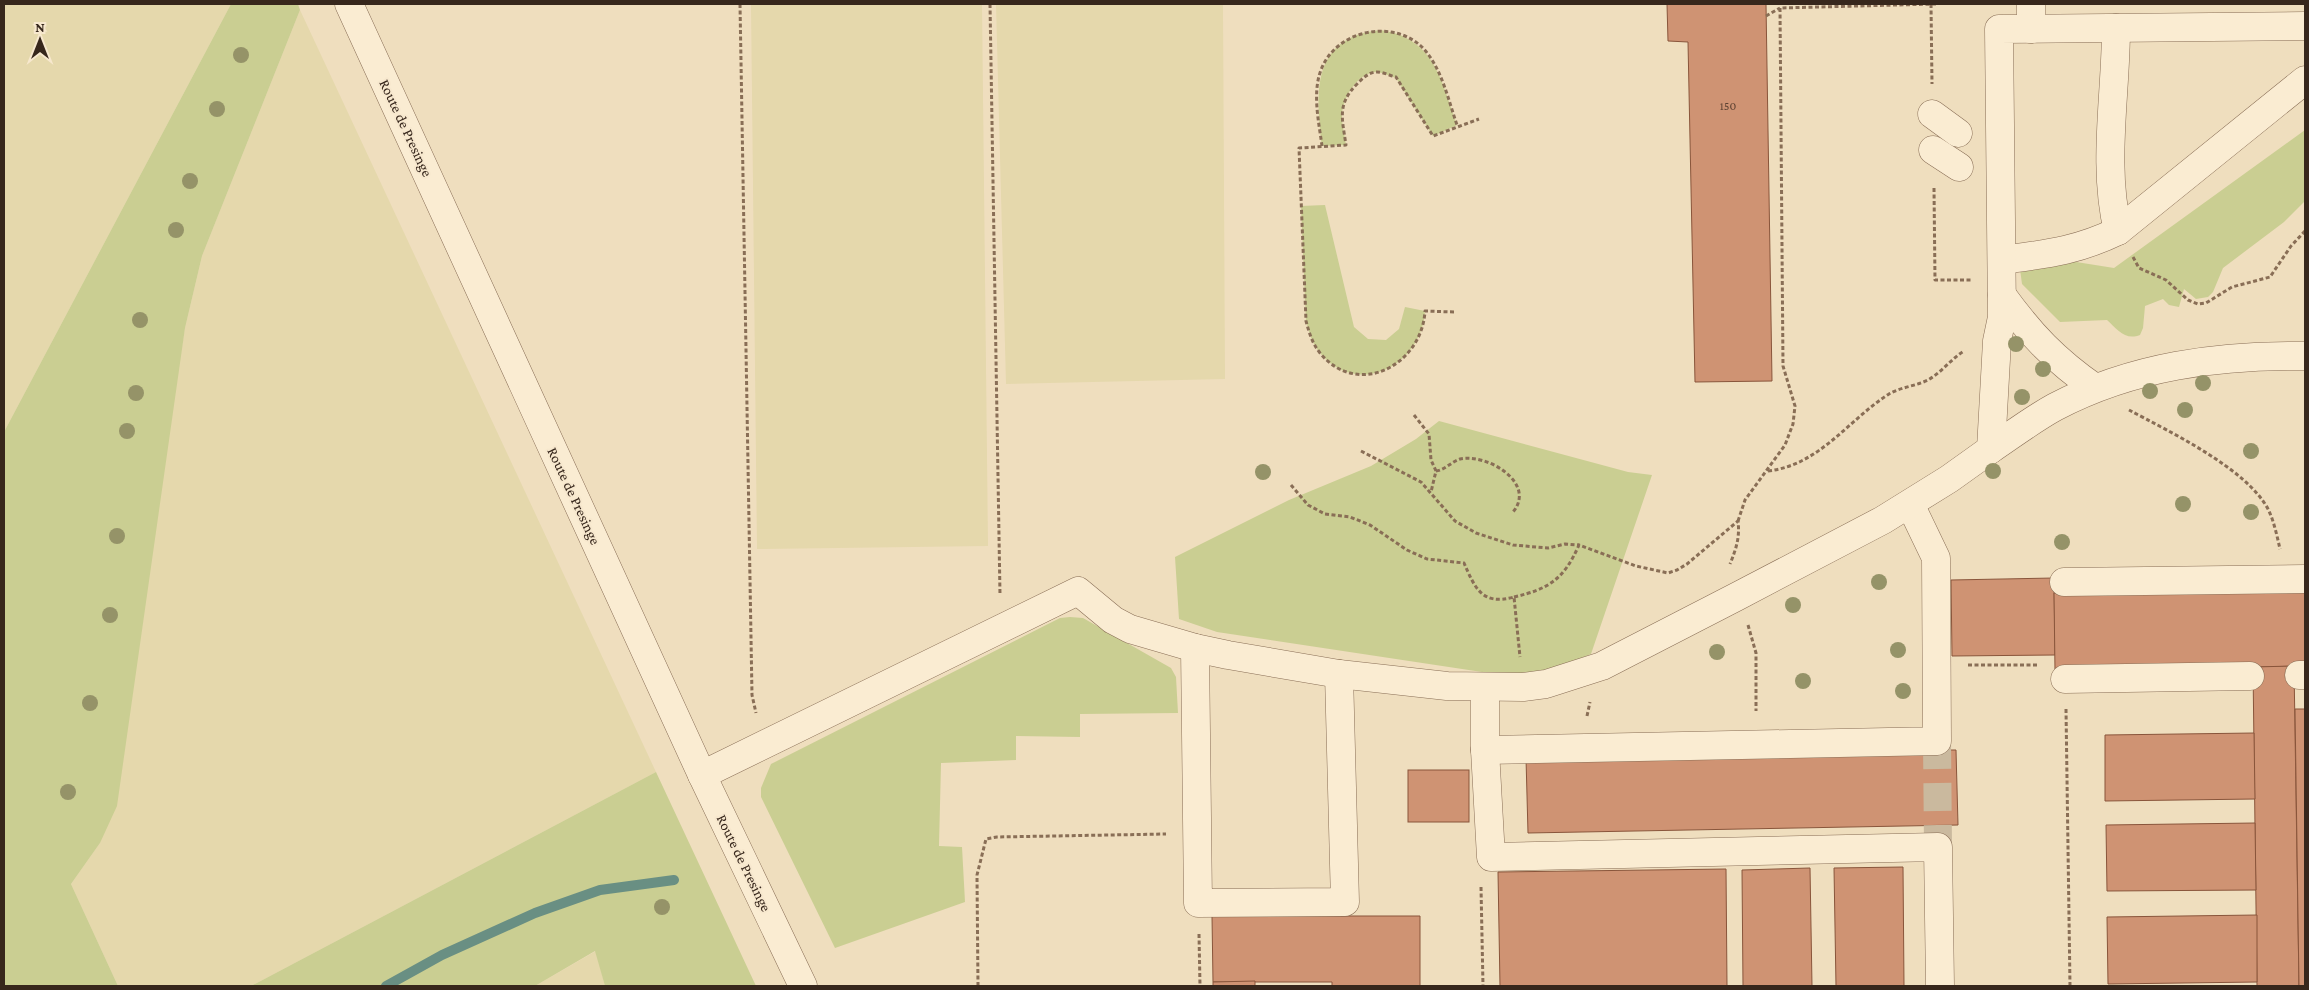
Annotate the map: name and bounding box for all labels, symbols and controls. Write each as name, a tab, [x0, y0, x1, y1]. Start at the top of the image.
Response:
north arrow	[15, 15, 65, 65]
text: N	[35, 19, 45, 35]
street label: Route de Presinge	[375, 77, 436, 180]
house number: 150	[1720, 99, 1736, 113]
street label: Route de Presinge	[543, 445, 604, 548]
street label: Route de Presinge	[713, 812, 775, 915]

